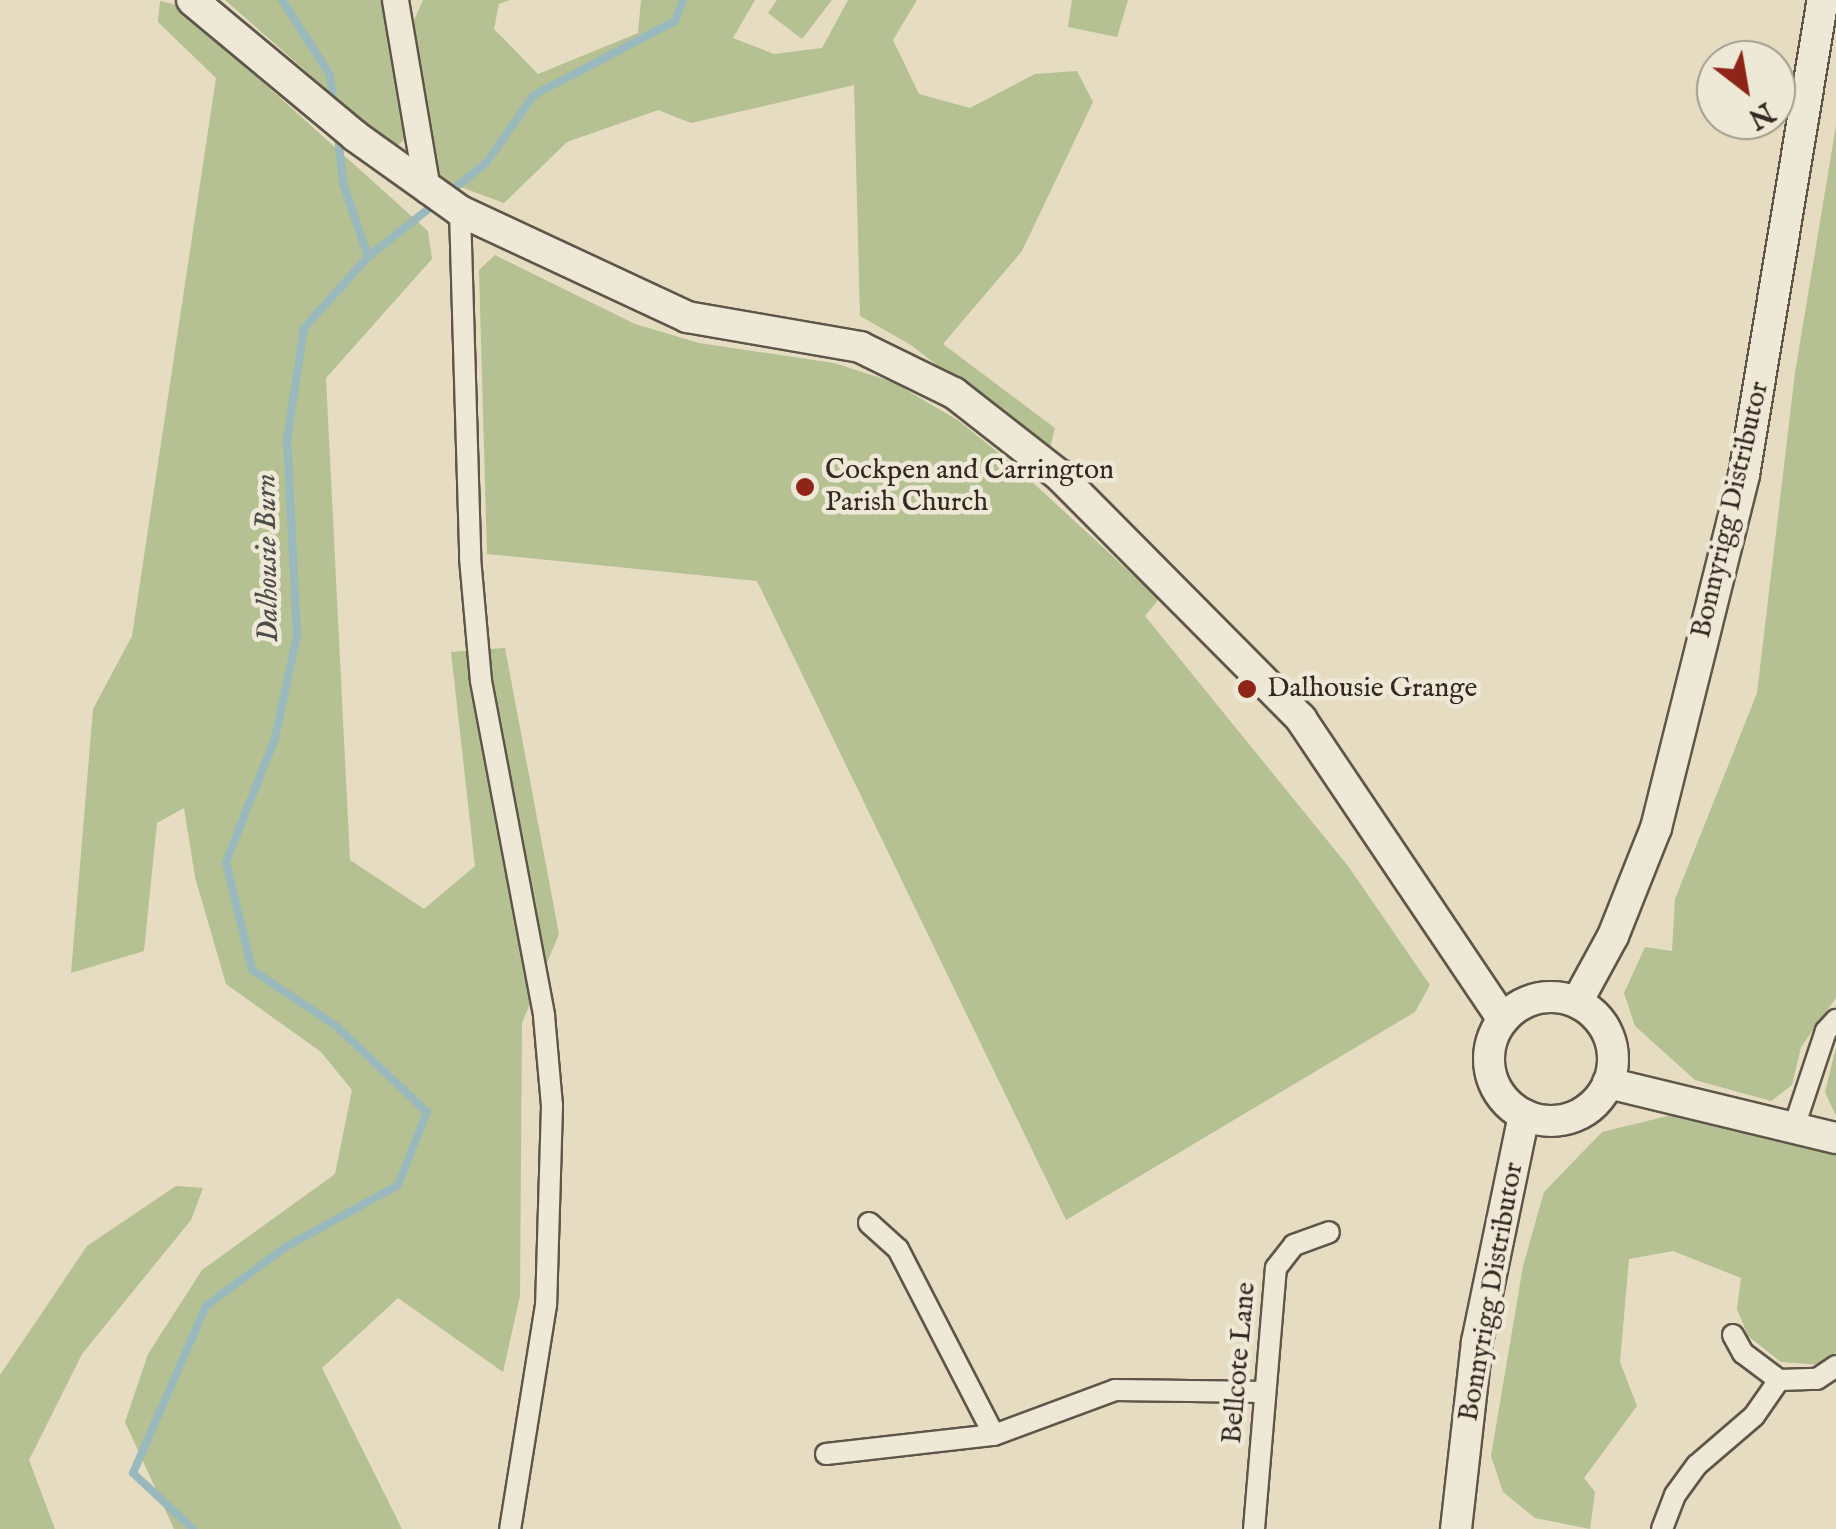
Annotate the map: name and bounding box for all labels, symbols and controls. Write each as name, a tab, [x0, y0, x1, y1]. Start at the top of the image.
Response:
north arrow	[1696, 40, 1796, 140]
text: N	[1741, 93, 1780, 136]
street label: Bonnyrigg Distributor	[1685, 378, 1777, 642]
place label: Cockpen and Carrington Parish Church	[825, 454, 1114, 520]
water label: Dalhousie Burn	[249, 473, 287, 643]
marker: Cockpen and Carrington Parish Church	[794, 476, 816, 498]
place label: Dalhousie Grange	[1267, 672, 1477, 706]
marker: Dalhousie Grange	[1236, 678, 1258, 700]
street label: Bonnyrigg Distributor	[1453, 1160, 1531, 1424]
street label: Bellcote Lane	[1216, 1281, 1264, 1445]

